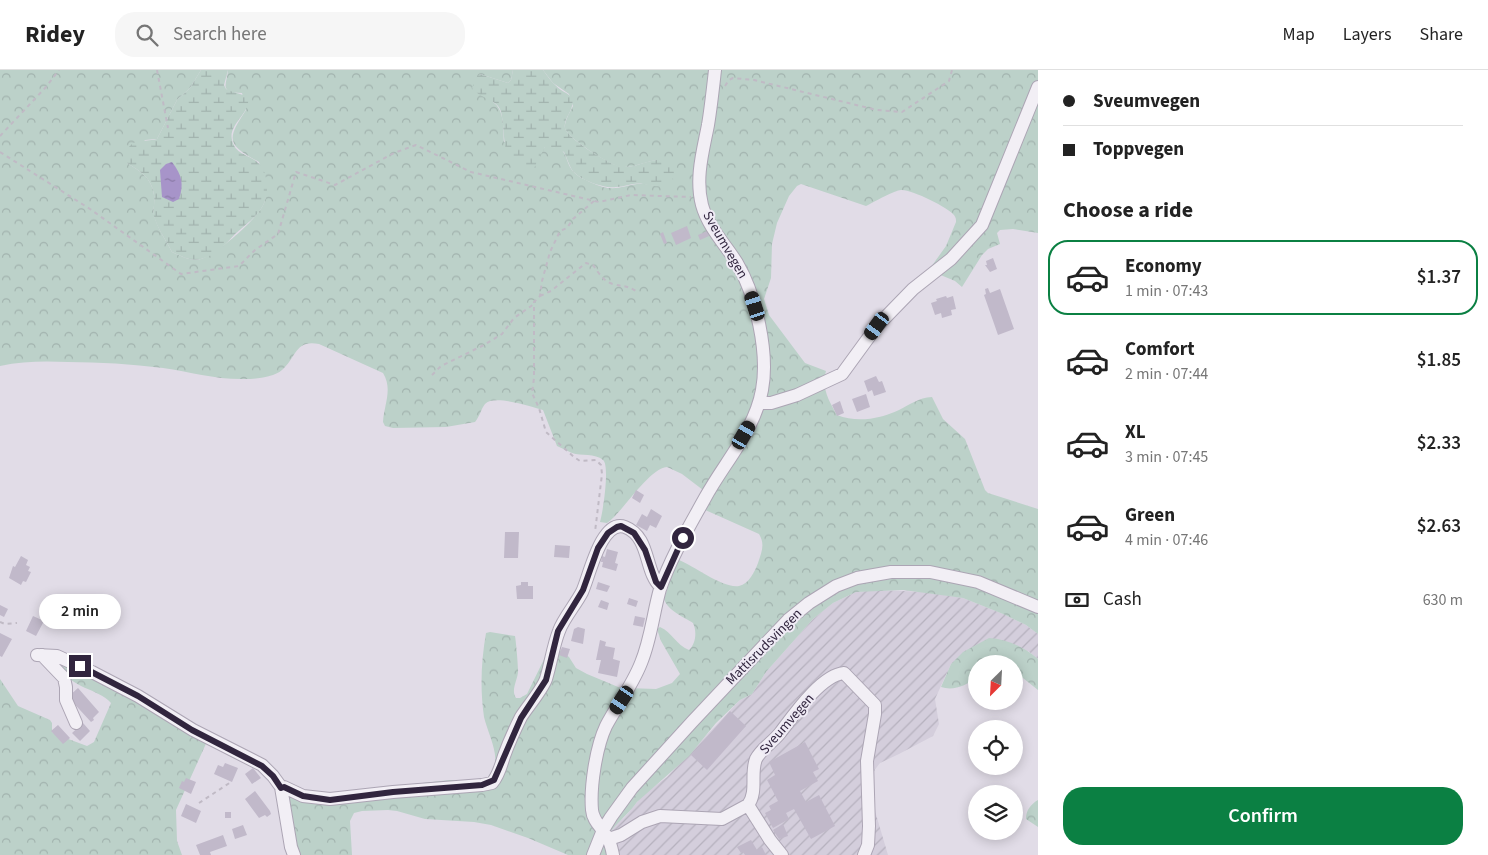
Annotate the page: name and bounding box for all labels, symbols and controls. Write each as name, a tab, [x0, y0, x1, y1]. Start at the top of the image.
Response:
search box	[115, 12, 465, 57]
text: Ridey	[25, 17, 85, 52]
icon: search	[133, 21, 161, 49]
text: Search here	[173, 21, 267, 48]
text: Map	[1283, 22, 1315, 47]
text: Layers	[1343, 22, 1392, 47]
text: Share	[1420, 22, 1463, 47]
text: Sveumvegen	[1093, 88, 1200, 115]
text: Toppvegen	[1093, 136, 1184, 163]
text: Choose a ride	[1063, 194, 1193, 226]
street label: Sveumvegen	[698, 208, 752, 282]
text: Economy	[1125, 253, 1202, 280]
icon: car	[1065, 255, 1110, 300]
text: $1.37	[1417, 264, 1461, 291]
text: 1 min · 07:43	[1125, 280, 1208, 302]
car	[743, 289, 766, 323]
car	[862, 309, 891, 343]
text: Comfort	[1125, 336, 1195, 363]
icon: car	[1065, 338, 1110, 383]
text: $1.85	[1417, 347, 1461, 374]
text: 2 min · 07:44	[1125, 363, 1208, 385]
car	[730, 418, 757, 452]
text: XL	[1125, 419, 1146, 446]
icon: car	[1065, 421, 1110, 466]
text: $2.33	[1417, 430, 1461, 457]
text: 3 min · 07:45	[1125, 446, 1208, 468]
text: Green	[1125, 502, 1175, 529]
icon: car	[1065, 504, 1110, 549]
text: $2.63	[1417, 513, 1461, 540]
route start	[672, 527, 694, 549]
text: 4 min · 07:46	[1125, 529, 1208, 551]
icon: cash	[1063, 586, 1091, 614]
text: Cash	[1103, 586, 1142, 613]
text: 630 m	[1423, 589, 1463, 611]
callout: 2 min	[39, 594, 121, 628]
text: 2 min	[61, 600, 99, 622]
street label: Mattisrudsvingen	[721, 604, 807, 690]
route end	[69, 655, 91, 677]
north arrow	[968, 655, 1022, 710]
map controls	[968, 655, 1023, 840]
car	[607, 683, 636, 717]
street label: Sveumvegen	[755, 689, 819, 759]
button: locate	[968, 720, 1023, 775]
button: layers	[968, 785, 1023, 840]
button: Confirm	[1063, 787, 1463, 845]

